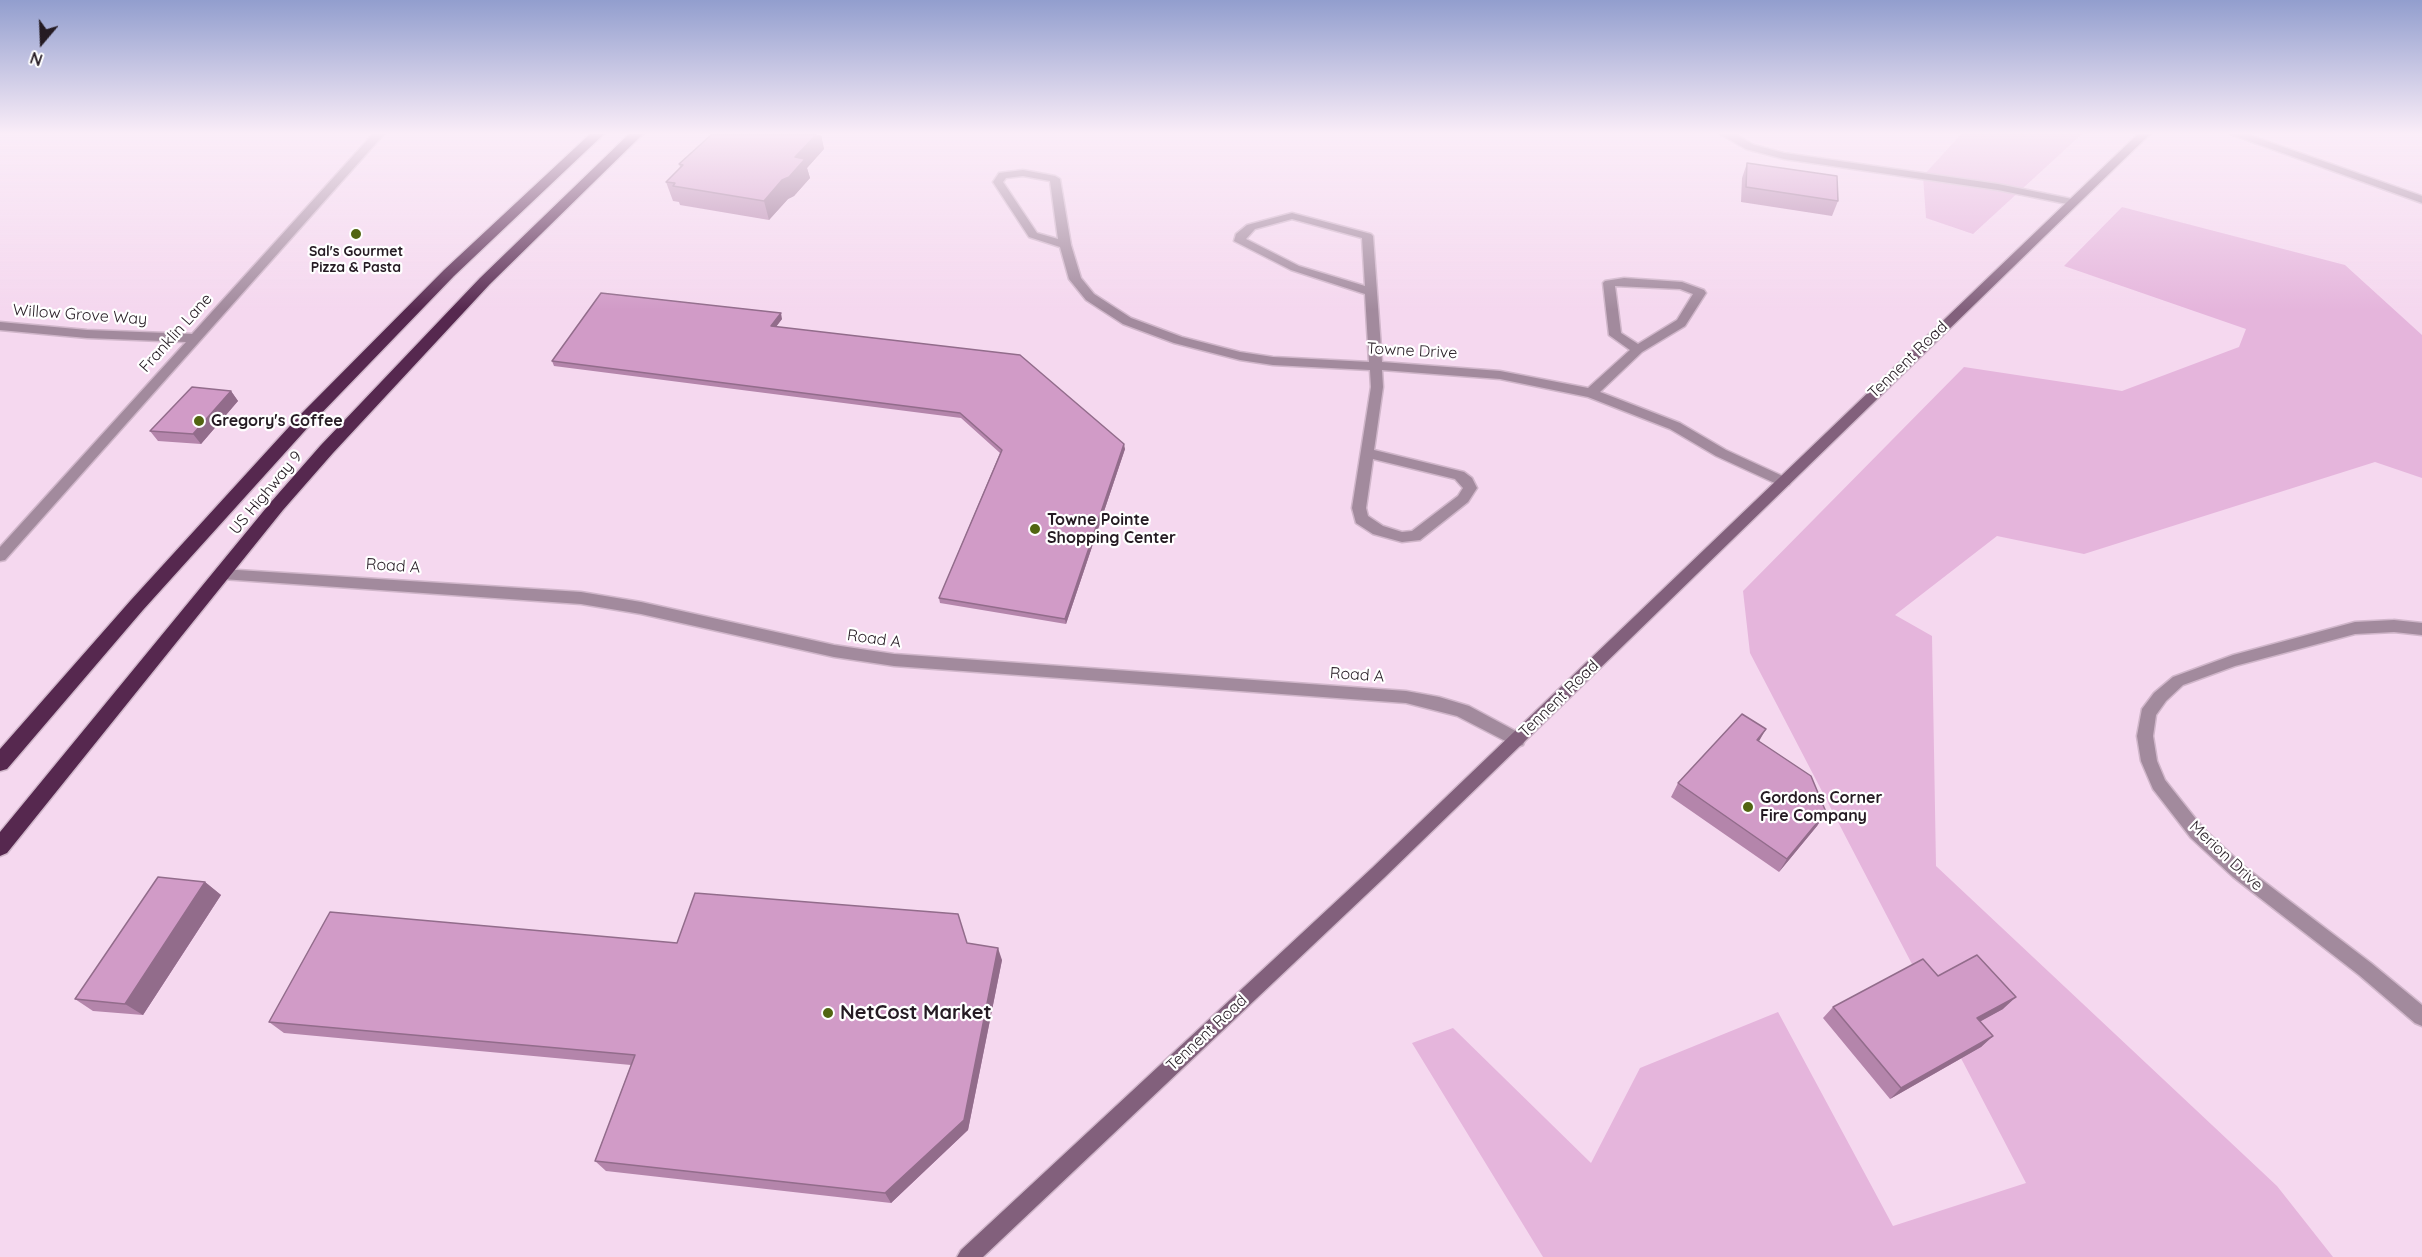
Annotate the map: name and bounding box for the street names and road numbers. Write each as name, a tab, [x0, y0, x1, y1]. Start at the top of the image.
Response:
street label: Franklin Lane	[136, 290, 216, 376]
street label: Willow Grove Way	[12, 301, 148, 329]
street label: Tennent Road	[1864, 317, 1952, 403]
street label: Towne Drive	[1366, 339, 1458, 363]
street label: US Highway 9	[226, 447, 306, 539]
street label: Road A	[365, 555, 421, 577]
street label: Road A	[846, 626, 902, 652]
street label: Tennent Road	[1515, 656, 1603, 742]
street label: Road A	[1329, 664, 1385, 686]
street label: Merion Drive	[2185, 817, 2267, 895]
street label: Tennent Road	[1163, 991, 1251, 1075]

